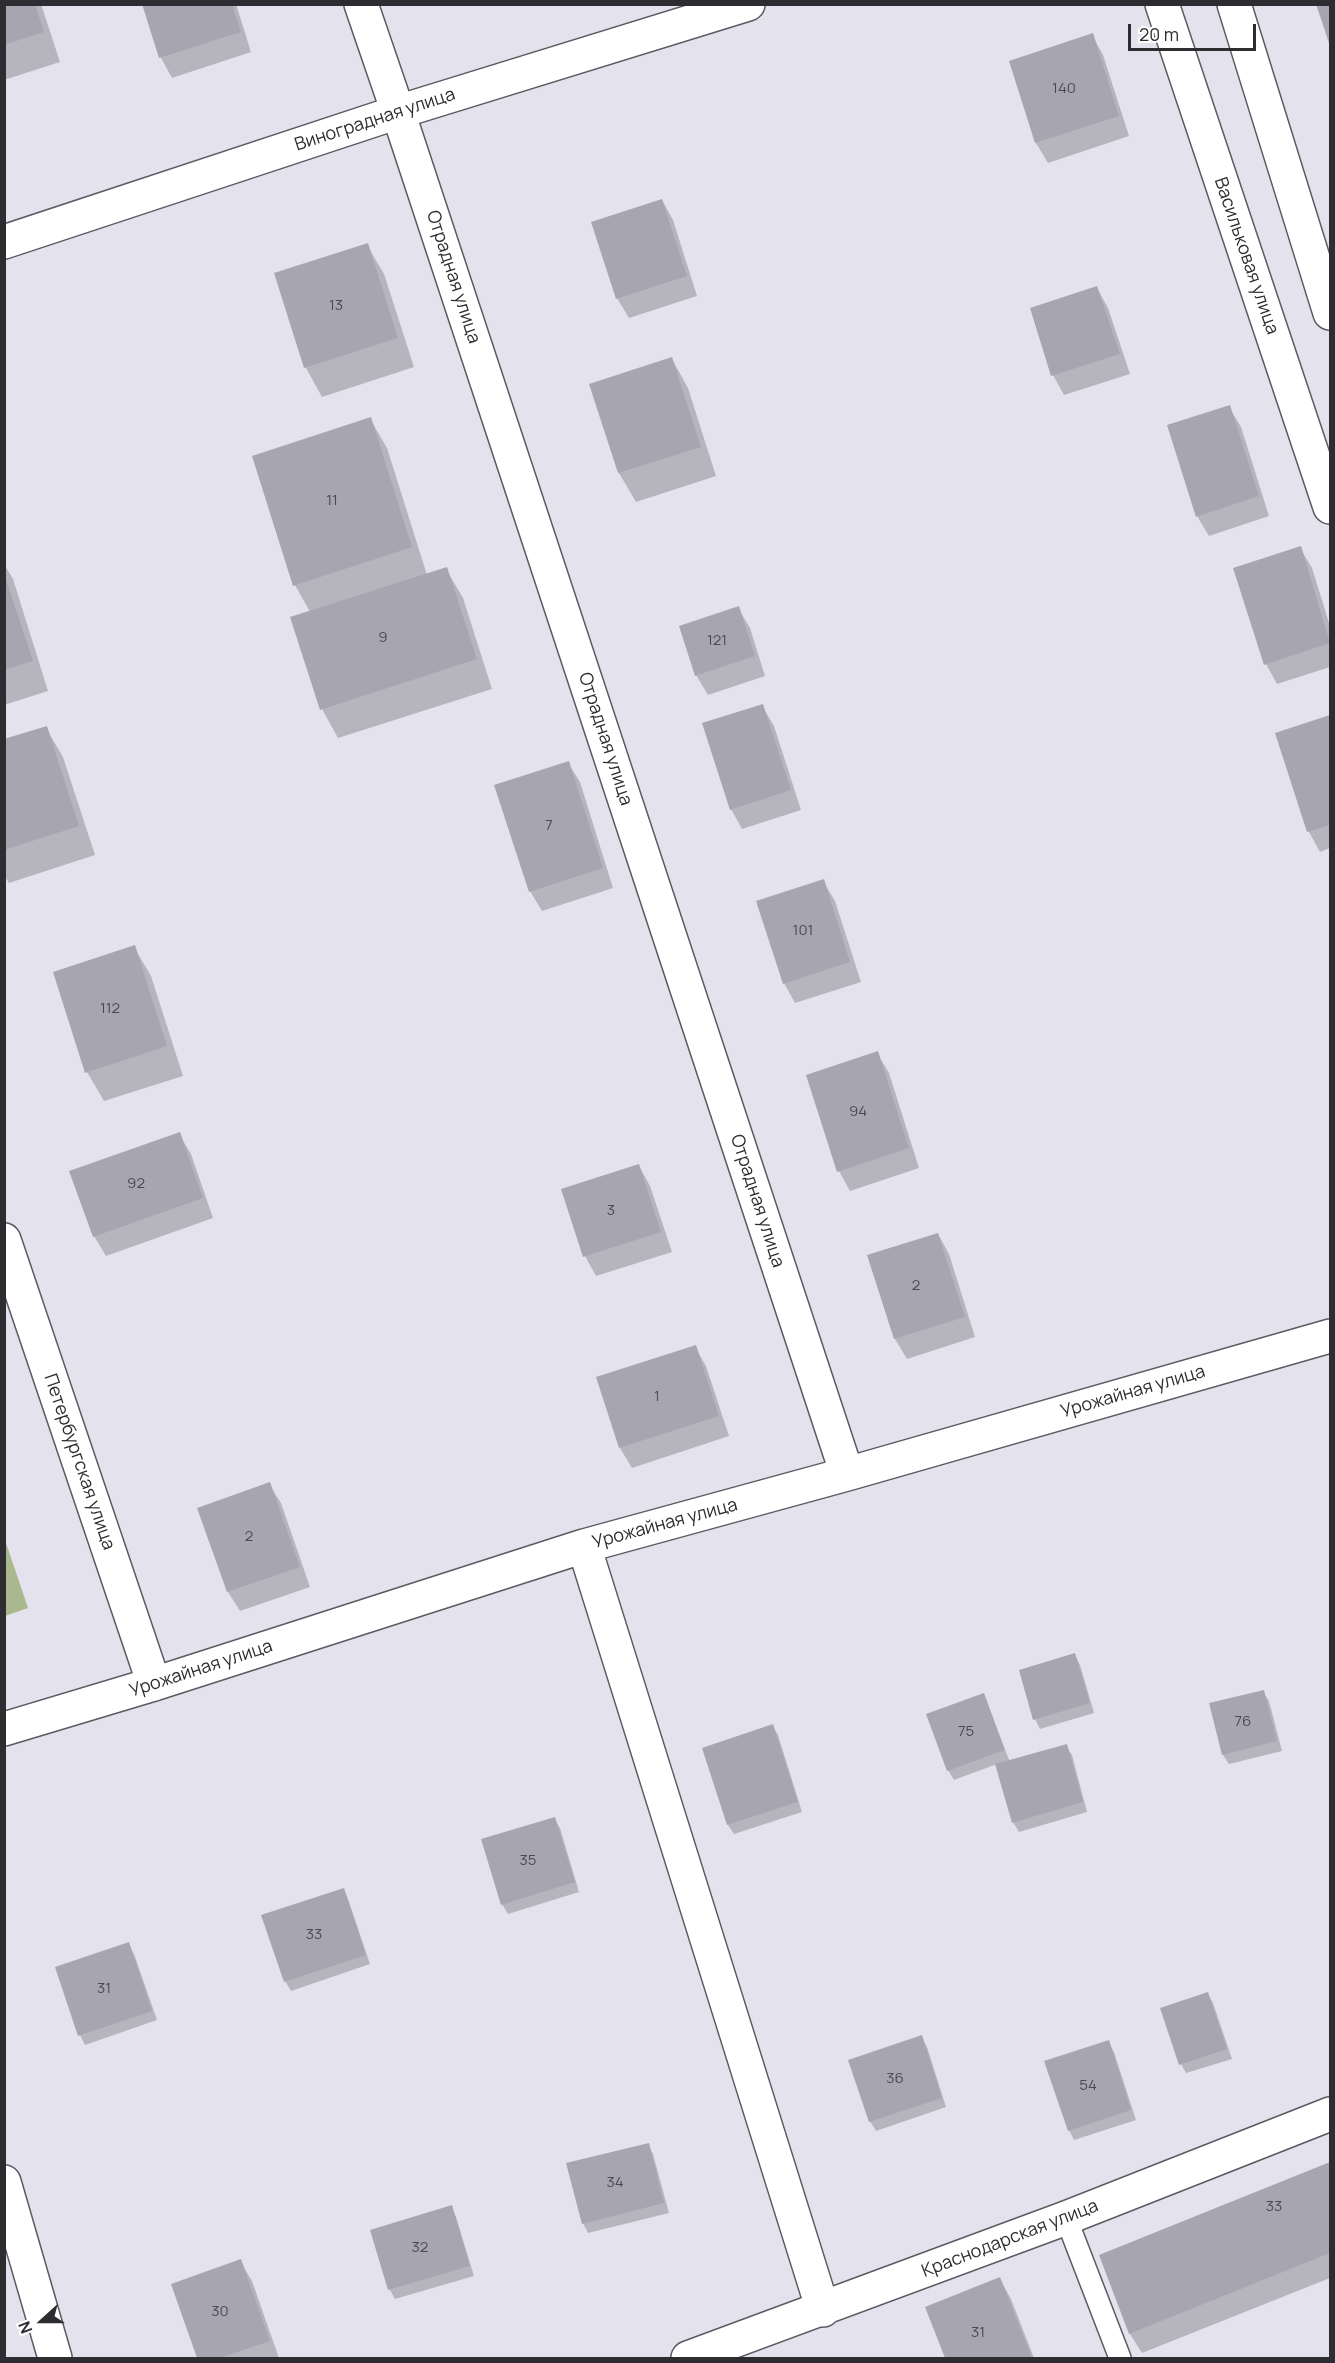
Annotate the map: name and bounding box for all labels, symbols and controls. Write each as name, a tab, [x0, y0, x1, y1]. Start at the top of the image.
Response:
scale bar	[1131, 12, 1258, 50]
text: 20 m	[1139, 22, 1179, 46]
house number: 140	[1052, 80, 1076, 98]
street label: Виноградная улица	[292, 84, 458, 156]
street label: Васильковая улица	[1209, 175, 1283, 337]
street label: Отрадная улица	[421, 208, 485, 346]
house number: 13	[329, 297, 343, 315]
house number: 11	[326, 492, 338, 510]
house number: 9	[378, 629, 388, 647]
house number: 121	[707, 632, 727, 650]
street label: Отрадная улица	[573, 670, 637, 808]
house number: 7	[545, 817, 553, 835]
house number: 101	[793, 922, 813, 940]
house number: 112	[100, 1000, 120, 1018]
house number: 94	[849, 1103, 867, 1121]
street label: Отрадная улица	[725, 1132, 789, 1270]
house number: 92	[127, 1175, 145, 1193]
house number: 3	[607, 1202, 615, 1220]
house number: 2	[912, 1277, 920, 1295]
street label: Урожайная улица	[1058, 1361, 1208, 1423]
street label: Петербургская улица	[39, 1371, 119, 1553]
house number: 1	[654, 1388, 660, 1406]
street label: Урожайная улица	[590, 1494, 740, 1554]
house number: 2	[245, 1528, 253, 1546]
street label: Урожайная улица	[127, 1636, 275, 1702]
house number: 76	[1235, 1713, 1251, 1731]
house number: 75	[958, 1723, 974, 1741]
house number: 35	[520, 1852, 536, 1870]
house number: 33	[306, 1926, 322, 1944]
house number: 31	[97, 1980, 111, 1998]
house number: 36	[886, 2070, 904, 2088]
house number: 54	[1079, 2077, 1097, 2095]
house number: 34	[606, 2174, 624, 2192]
street label: Краснодарская улица	[919, 2195, 1101, 2283]
house number: 33	[1266, 2198, 1282, 2216]
house number: 32	[412, 2239, 428, 2257]
north arrow	[12, 2291, 72, 2351]
house number: 30	[211, 2303, 229, 2321]
text: N	[13, 2318, 38, 2337]
house number: 31	[971, 2324, 985, 2342]

